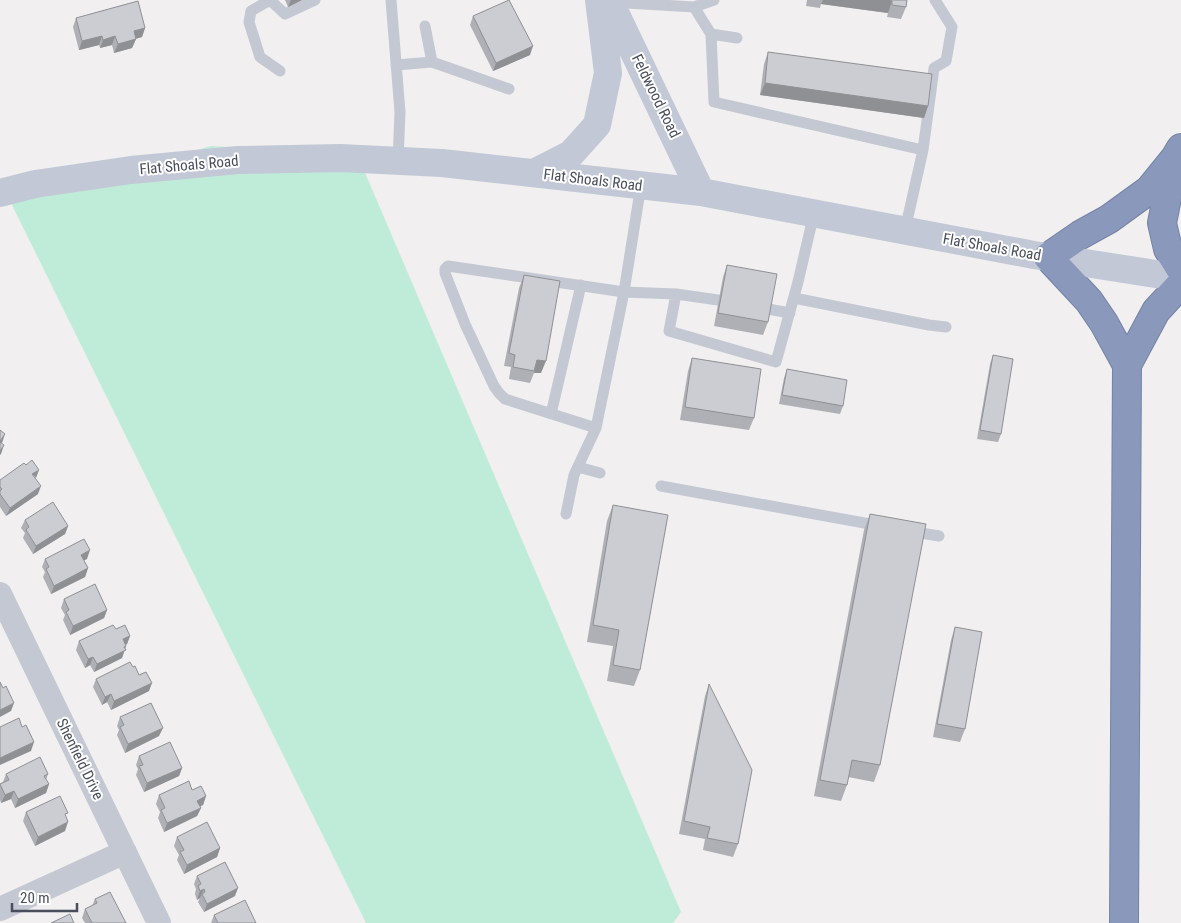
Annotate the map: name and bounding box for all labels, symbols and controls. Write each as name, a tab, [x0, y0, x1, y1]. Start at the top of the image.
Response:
street label: Feldwood Road	[628, 51, 684, 141]
street label: Flat Shoals Road	[139, 152, 239, 178]
street label: Flat Shoals Road	[543, 165, 643, 195]
street label: Flat Shoals Road	[942, 230, 1042, 264]
street label: Shenfield Drive	[53, 716, 107, 802]
scale bar	[12, 880, 78, 912]
text: 20 m	[20, 889, 50, 907]

